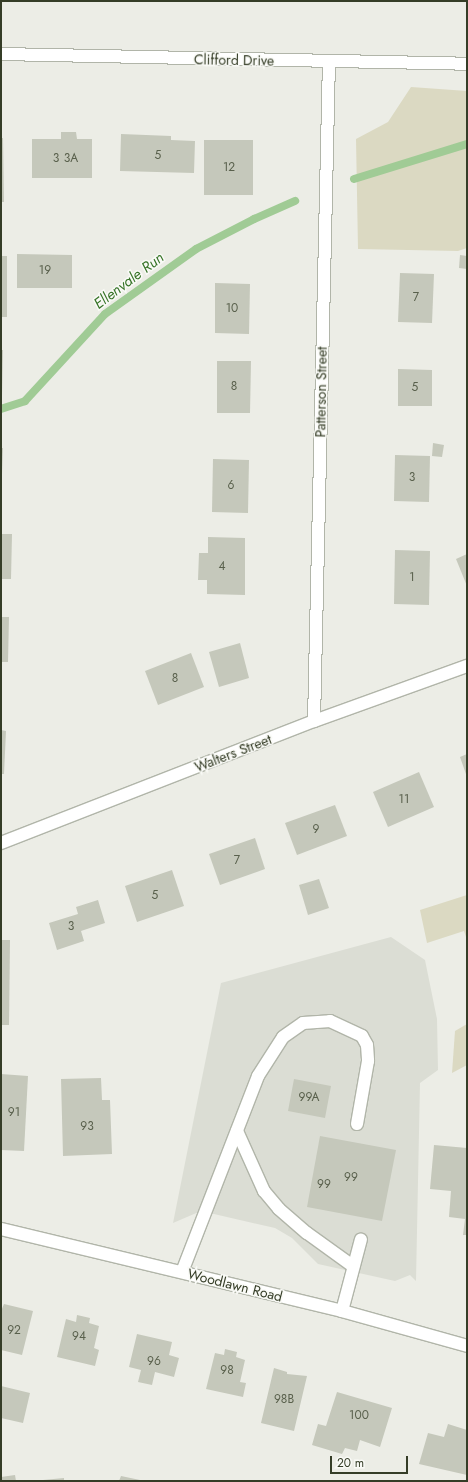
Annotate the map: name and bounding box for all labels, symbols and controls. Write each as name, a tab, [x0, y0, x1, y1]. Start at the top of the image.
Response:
street label: Clifford Drive	[194, 51, 274, 69]
house number: 5	[155, 149, 161, 163]
house number: 3	[53, 152, 59, 166]
house number: 3A	[64, 152, 78, 166]
house number: 12	[223, 161, 235, 175]
water label: Ellenvale Run	[90, 249, 168, 313]
house number: 19	[39, 264, 51, 278]
house number: 7	[413, 291, 419, 305]
house number: 10	[226, 302, 238, 316]
street label: Patterson Street	[312, 346, 330, 438]
house number: 8	[231, 380, 237, 394]
house number: 5	[412, 381, 418, 395]
house number: 3	[409, 471, 415, 485]
house number: 6	[228, 479, 234, 493]
house number: 4	[219, 560, 225, 574]
house number: 1	[409, 571, 415, 585]
house number: 8	[172, 672, 178, 686]
street label: Walters Street	[192, 731, 274, 775]
house number: 11	[399, 793, 409, 807]
house number: 9	[313, 823, 319, 837]
house number: 7	[234, 854, 240, 868]
house number: 5	[152, 889, 158, 903]
house number: 3	[68, 920, 74, 934]
house number: 99A	[299, 1091, 319, 1105]
house number: 91	[8, 1106, 20, 1120]
house number: 93	[80, 1120, 94, 1134]
house number: 99	[344, 1171, 358, 1185]
house number: 99	[317, 1178, 331, 1192]
street label: Woodlawn Road	[186, 1265, 284, 1305]
house number: 92	[7, 1324, 21, 1338]
house number: 94	[72, 1330, 86, 1344]
house number: 96	[147, 1355, 161, 1369]
house number: 98	[220, 1364, 234, 1378]
house number: 98B	[274, 1393, 294, 1407]
house number: 100	[349, 1409, 369, 1423]
scale bar	[332, 1448, 410, 1474]
text: 20 m	[337, 1454, 364, 1472]

